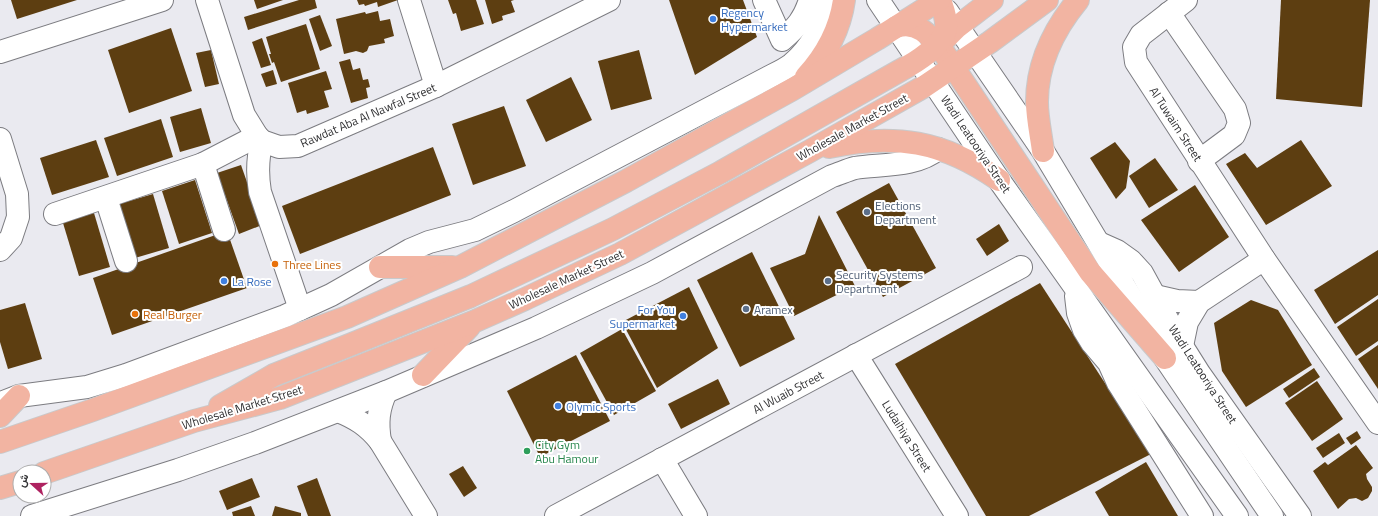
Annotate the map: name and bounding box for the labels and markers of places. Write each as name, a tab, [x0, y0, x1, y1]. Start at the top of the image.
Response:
place label: Regency Hypermarket	[721, 3, 788, 36]
marker: Regency Hypermarket	[708, 14, 718, 24]
place label: Elections Department	[875, 196, 937, 229]
marker: Elections Department	[862, 207, 872, 217]
place label: Three Lines	[283, 255, 341, 274]
marker: Three Lines	[270, 259, 280, 269]
place label: Security Systems Department	[836, 265, 924, 298]
place label: La Rose	[232, 272, 272, 291]
marker: La Rose	[219, 276, 229, 286]
marker: Security Systems Department	[823, 276, 833, 286]
place label: For You Supermarket	[610, 300, 676, 333]
place label: Aramex	[754, 300, 793, 319]
marker: Aramex	[741, 304, 751, 314]
place label: Real Burger	[143, 305, 202, 324]
marker: Real Burger	[130, 309, 140, 319]
marker: For You Supermarket	[678, 311, 688, 321]
place label: Olymic Sports	[566, 397, 637, 416]
marker: Olymic Sports	[553, 401, 563, 411]
place label: City Gym Abu Hamour	[535, 435, 598, 468]
marker: City Gym Abu Hamour	[522, 446, 532, 456]

